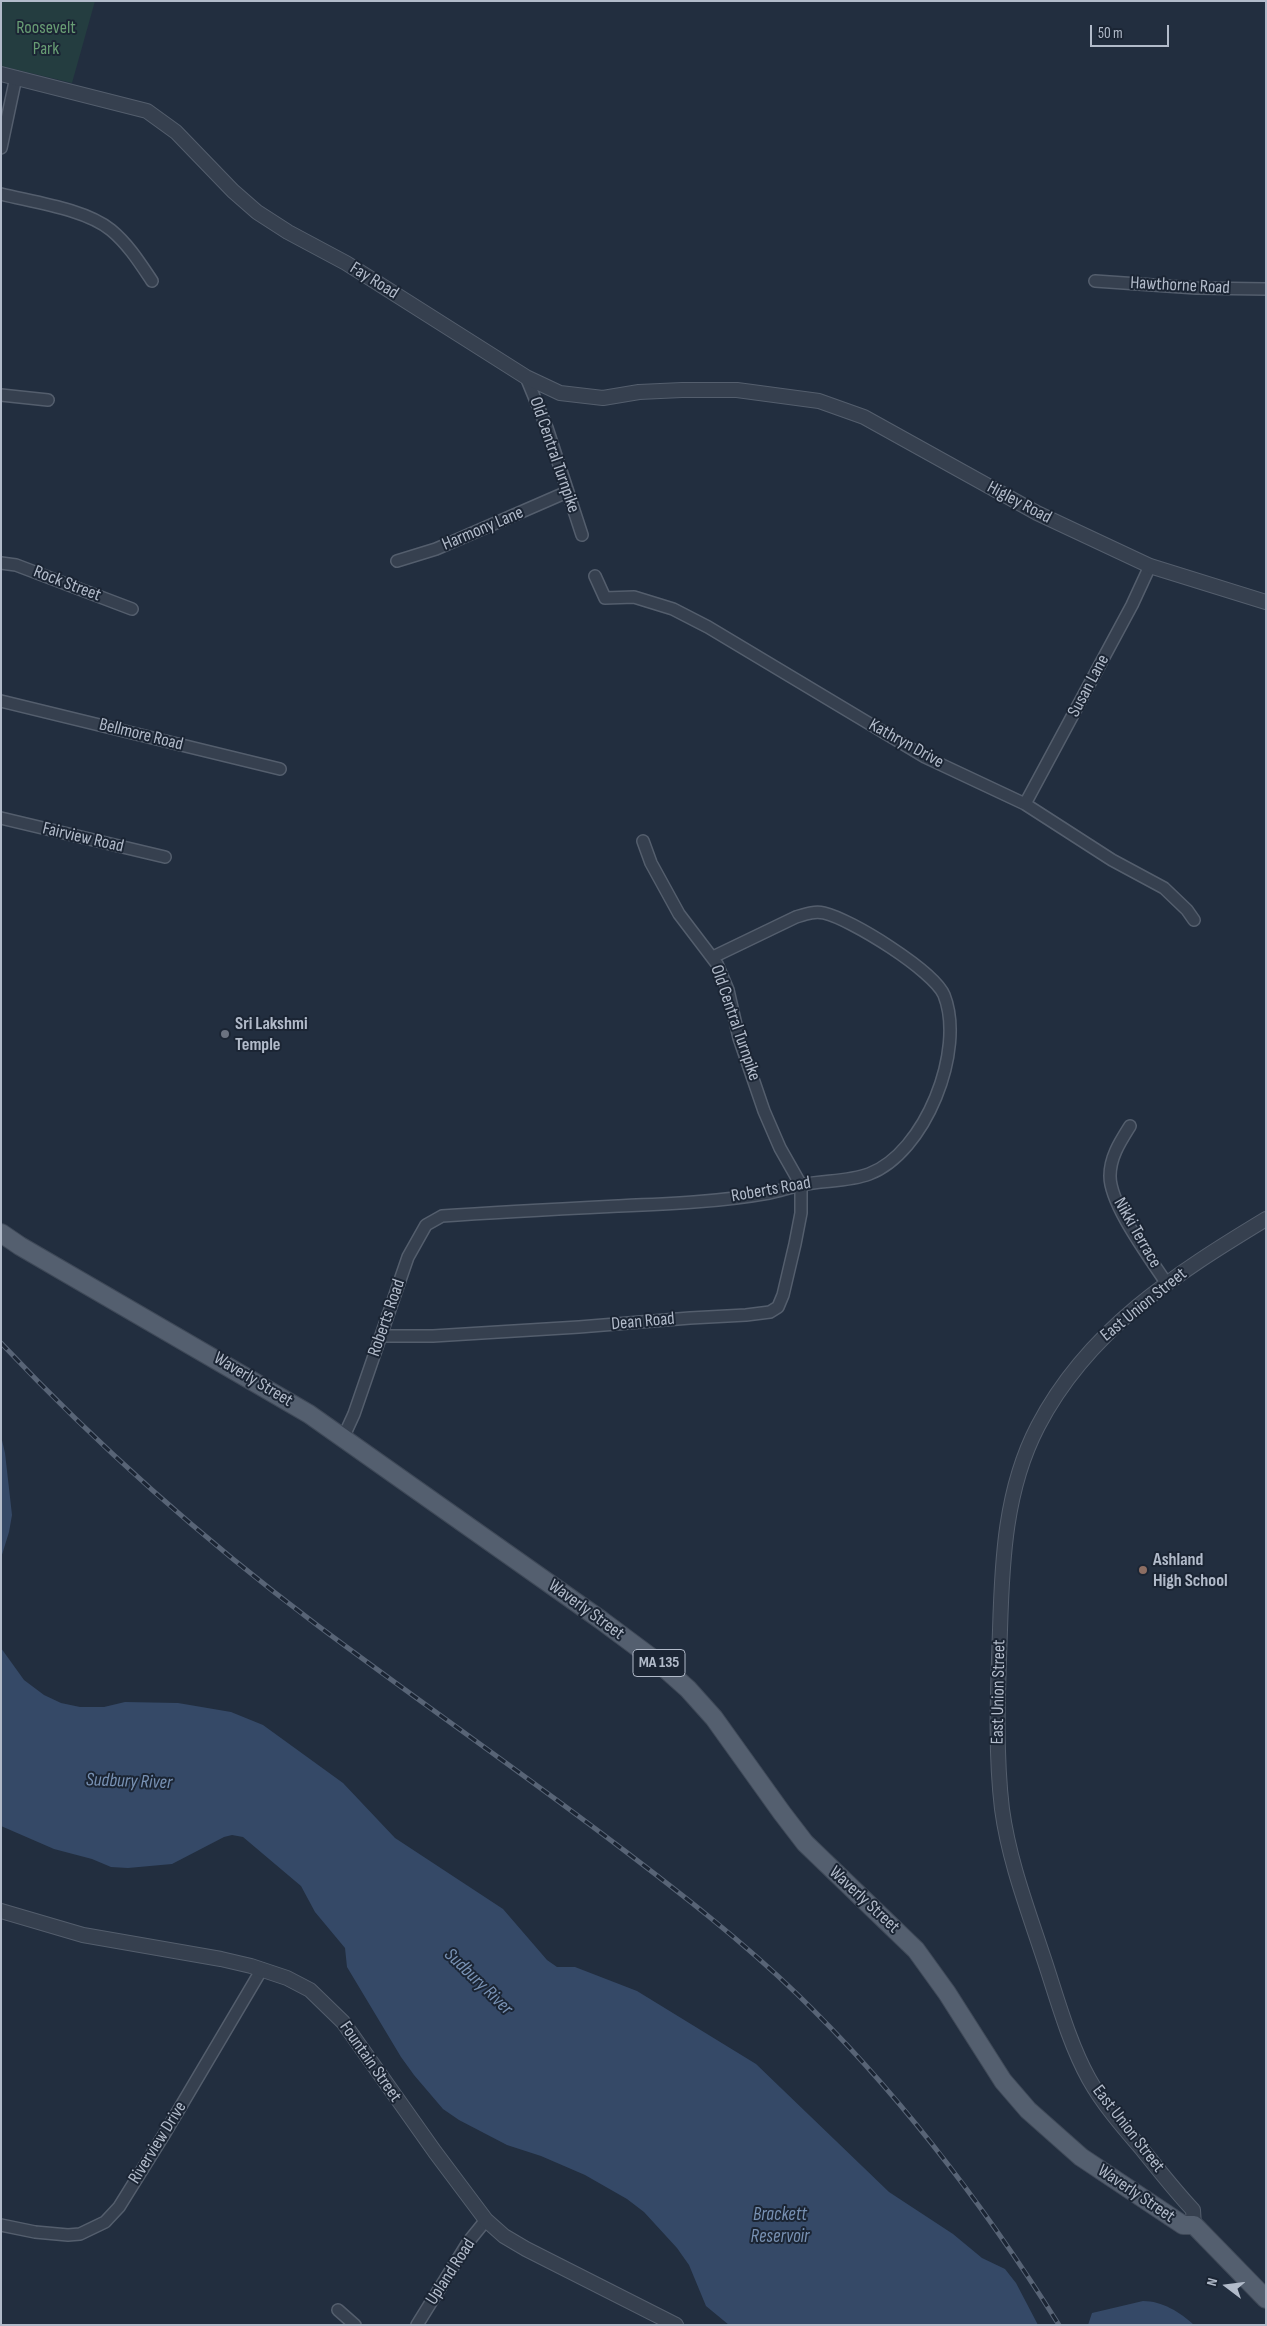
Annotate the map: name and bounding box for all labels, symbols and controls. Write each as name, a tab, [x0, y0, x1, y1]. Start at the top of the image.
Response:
scale bar	[1092, 15, 1171, 47]
park label: Roosevelt Park	[16, 17, 76, 59]
text: 50 m	[1098, 24, 1123, 43]
street label: Fay Road	[346, 258, 402, 304]
street label: Hawthorne Road	[1130, 273, 1230, 299]
street label: Old Central Turnpike	[524, 394, 584, 516]
street label: Higley Road	[983, 477, 1055, 529]
street label: Harmony Lane	[439, 502, 527, 556]
street label: Rock Street	[30, 561, 104, 607]
street label: Susan Lane	[1064, 651, 1114, 721]
street label: Bellmore Road	[97, 714, 185, 756]
street label: Kathryn Drive	[865, 715, 947, 773]
street label: Fairview Road	[40, 818, 126, 858]
street label: Old Central Turnpike	[705, 962, 765, 1084]
place label: Sri Lakshmi Temple	[235, 1013, 308, 1056]
marker: Sri Lakshmi Temple	[219, 1028, 231, 1040]
street label: Roberts Road	[730, 1172, 812, 1208]
street label: Nikki Terrace	[1108, 1194, 1166, 1272]
street label: East Union Street	[1096, 1264, 1192, 1346]
street label: Roberts Road	[364, 1277, 410, 1359]
street label: Dean Road	[610, 1308, 676, 1336]
street label: Waverly Street	[210, 1348, 296, 1412]
place label: Ashland High School	[1153, 1549, 1228, 1592]
marker: Ashland High School	[1137, 1564, 1149, 1576]
street label: Waverly Street	[544, 1575, 628, 1645]
street label: East Union Street	[987, 1639, 1011, 1745]
road number: MA 135	[633, 1650, 685, 1676]
water label: Sudbury River	[85, 1769, 173, 1795]
street label: Waverly Street	[824, 1862, 904, 1938]
water label: Sudbury River	[439, 1944, 517, 2020]
street label: Fountain Street	[334, 2017, 406, 2107]
street label: East Union Street	[1087, 2081, 1169, 2177]
street label: Riverview Drive	[124, 2098, 192, 2188]
street label: Waverly Street	[1093, 2160, 1179, 2228]
water label: Brackett Reservoir	[751, 2204, 809, 2248]
street label: Upland Road	[422, 2235, 480, 2309]
north arrow	[1202, 2261, 1252, 2311]
text: N	[1203, 2276, 1221, 2288]

